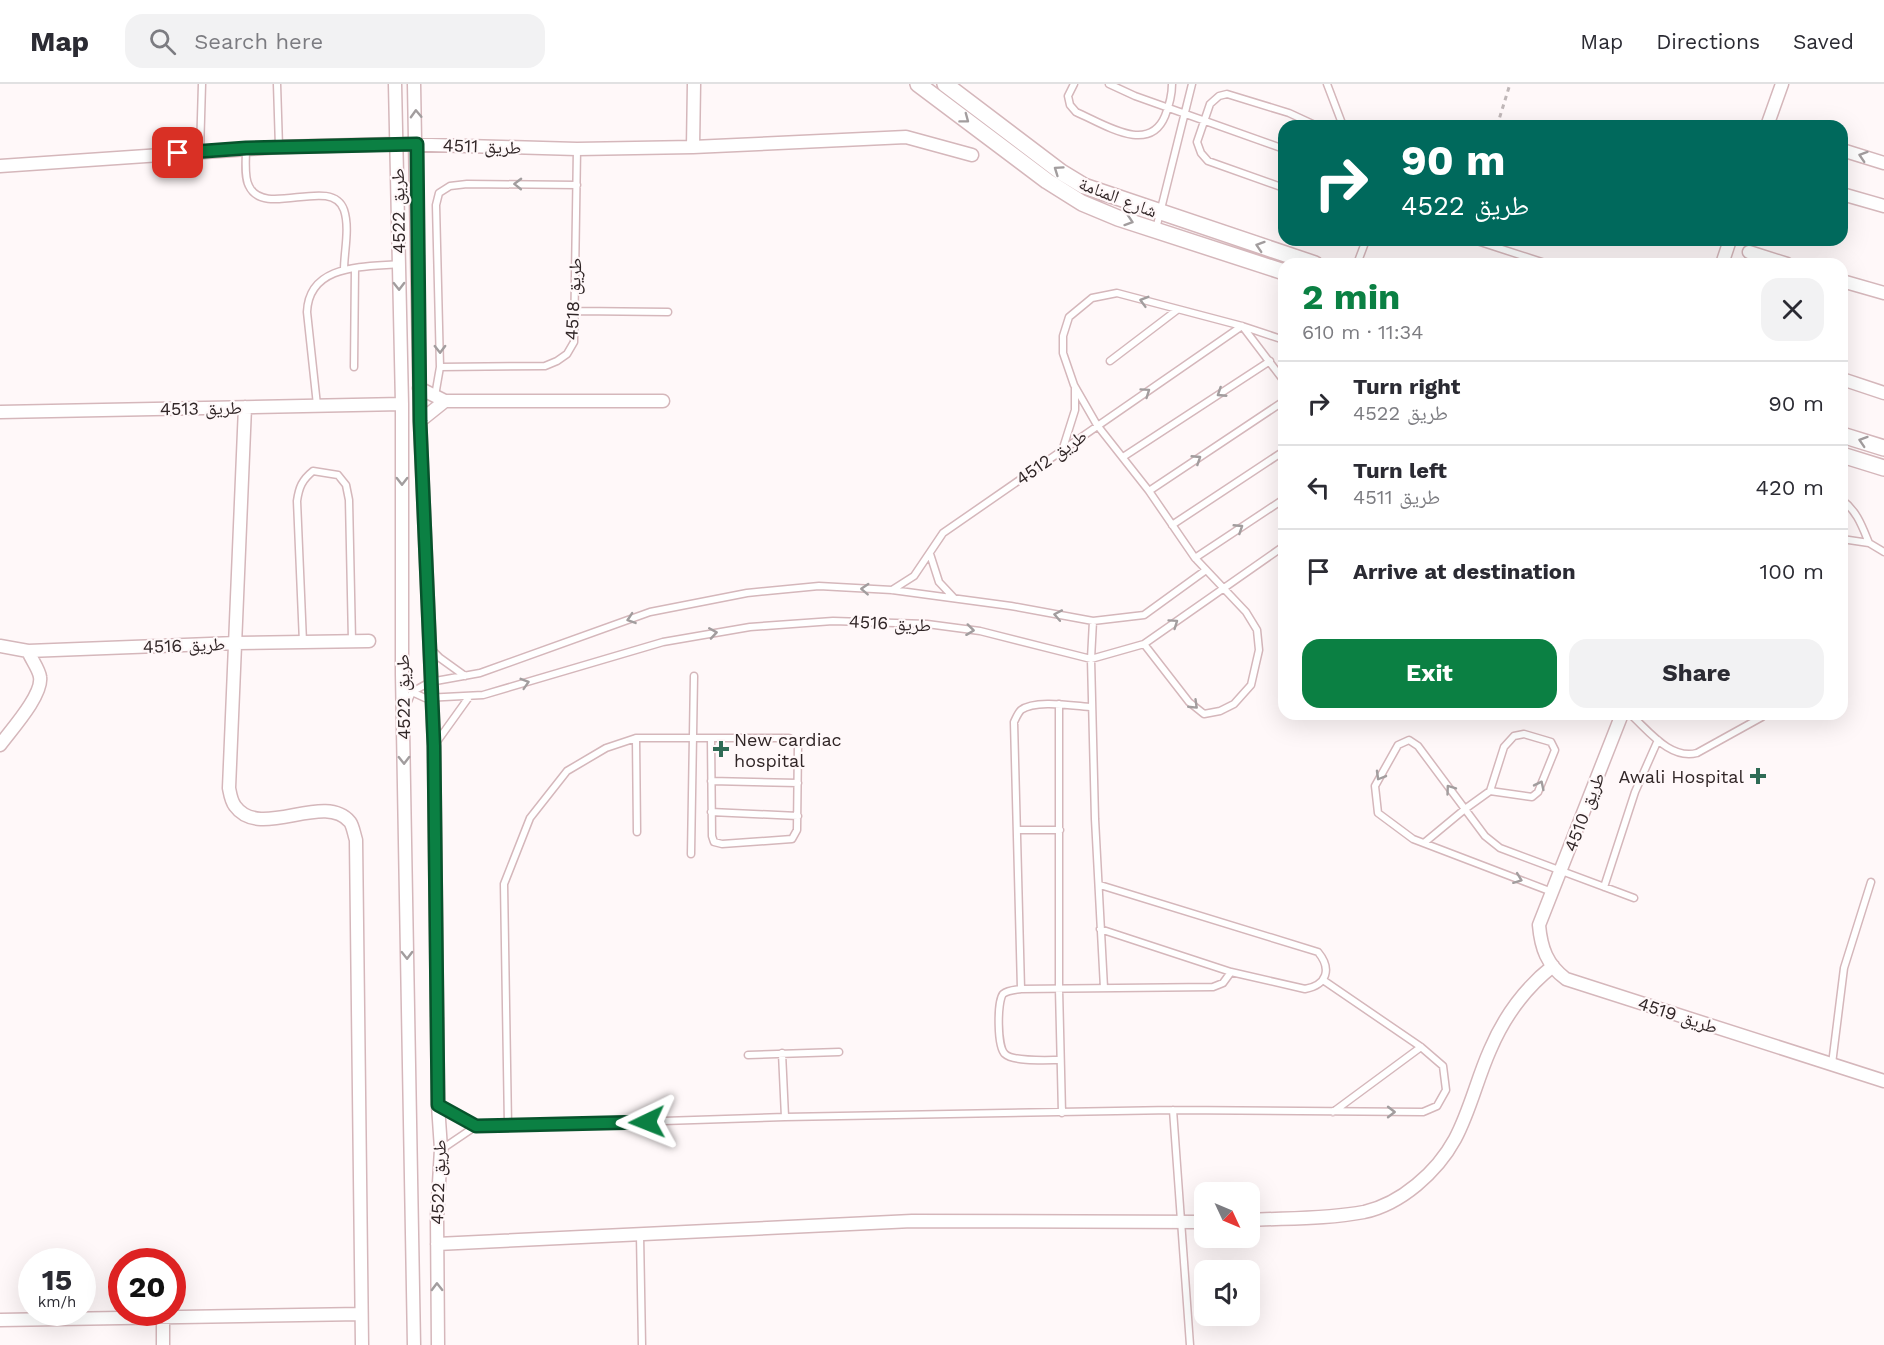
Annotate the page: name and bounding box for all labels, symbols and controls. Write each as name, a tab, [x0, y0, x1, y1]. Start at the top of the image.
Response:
search box	[125, 14, 545, 68]
text: Map	[30, 25, 89, 58]
icon: search	[146, 25, 179, 58]
text: Search here	[194, 29, 323, 54]
text: Map	[1580, 29, 1623, 54]
text: Directions	[1656, 29, 1760, 54]
text: Saved	[1793, 29, 1854, 54]
one-way arrow	[409, 109, 422, 118]
one-way arrow	[958, 112, 969, 123]
pin	[152, 127, 203, 178]
street label: طريق 4511	[442, 134, 522, 159]
icon: arrive	[161, 136, 194, 169]
text: 90 m	[1401, 136, 1505, 185]
icon: right	[1302, 144, 1380, 222]
one-way arrow	[1858, 151, 1869, 164]
one-way arrow	[1054, 166, 1065, 177]
street label: طريق 4522	[387, 168, 410, 254]
street label: شارع المنامة	[1076, 172, 1160, 222]
one-way arrow	[514, 178, 523, 190]
text: طريق 4522	[1401, 190, 1529, 222]
one-way arrow	[1123, 214, 1134, 227]
one-way arrow	[1255, 240, 1266, 253]
street label: طريق 4518	[560, 257, 587, 341]
text: 2 min	[1302, 276, 1400, 318]
button: close	[1761, 278, 1824, 341]
one-way arrow	[393, 282, 406, 291]
one-way arrow	[1139, 296, 1150, 308]
text: 610 m · 11:34	[1302, 320, 1423, 344]
one-way arrow	[434, 344, 446, 353]
text: Turn right	[1353, 374, 1460, 399]
one-way arrow	[1217, 386, 1228, 397]
icon: right	[1302, 387, 1335, 420]
one-way arrow	[1139, 388, 1150, 399]
text: 90 m	[1768, 391, 1824, 416]
street label: طريق 4513	[160, 397, 242, 420]
text: طريق 4522	[1353, 401, 1448, 425]
street label: طريق 4512	[1011, 425, 1091, 490]
one-way arrow	[1858, 436, 1869, 448]
one-way arrow	[1191, 455, 1202, 466]
text: Turn left	[1353, 458, 1447, 483]
icon: left	[1302, 471, 1335, 504]
text: 420 m	[1756, 475, 1824, 500]
one-way arrow	[396, 477, 408, 486]
text: طريق 4511	[1353, 485, 1440, 509]
one-way arrow	[1233, 525, 1244, 536]
icon: arrive	[1302, 555, 1335, 588]
text: Arrive at destination	[1353, 559, 1576, 584]
text: 100 m	[1760, 559, 1824, 584]
one-way arrow	[860, 583, 869, 596]
one-way arrow	[1053, 609, 1063, 622]
street label: طريق 4516	[848, 610, 932, 637]
one-way arrow	[626, 612, 637, 625]
one-way arrow	[1167, 619, 1178, 630]
one-way arrow	[966, 623, 975, 635]
one-way arrow	[709, 628, 718, 640]
street label: طريق 4516	[142, 633, 226, 658]
button: Exit	[1302, 639, 1557, 708]
button: Share	[1569, 639, 1824, 708]
street label: طريق 4522	[392, 654, 415, 740]
one-way arrow	[519, 678, 530, 690]
one-way arrow	[1186, 698, 1197, 709]
place label: New cardiac hospital	[734, 729, 842, 771]
marker: New cardiac hospital	[712, 740, 730, 758]
one-way arrow	[398, 756, 410, 765]
place label: Awali Hospital	[1618, 766, 1744, 787]
marker: Awali Hospital	[1749, 767, 1767, 785]
one-way arrow	[1376, 770, 1388, 780]
street label: طريق 4510	[1559, 770, 1610, 855]
one-way arrow	[1533, 780, 1545, 791]
one-way arrow	[1446, 785, 1457, 796]
one-way arrow	[1512, 871, 1523, 884]
one-way arrow	[401, 951, 413, 960]
street label: طريق 4519	[1635, 992, 1721, 1039]
position arrow	[615, 1090, 679, 1154]
one-way arrow	[1386, 1106, 1395, 1118]
street label: طريق 4522	[426, 1139, 451, 1225]
north arrow	[1194, 1182, 1260, 1248]
map controls	[1194, 1182, 1260, 1326]
speed limit sign: 20	[108, 1248, 186, 1326]
button: sound	[1194, 1260, 1260, 1326]
text: 15	[42, 1262, 72, 1297]
one-way arrow	[431, 1282, 443, 1291]
text: km/h	[38, 1293, 76, 1311]

